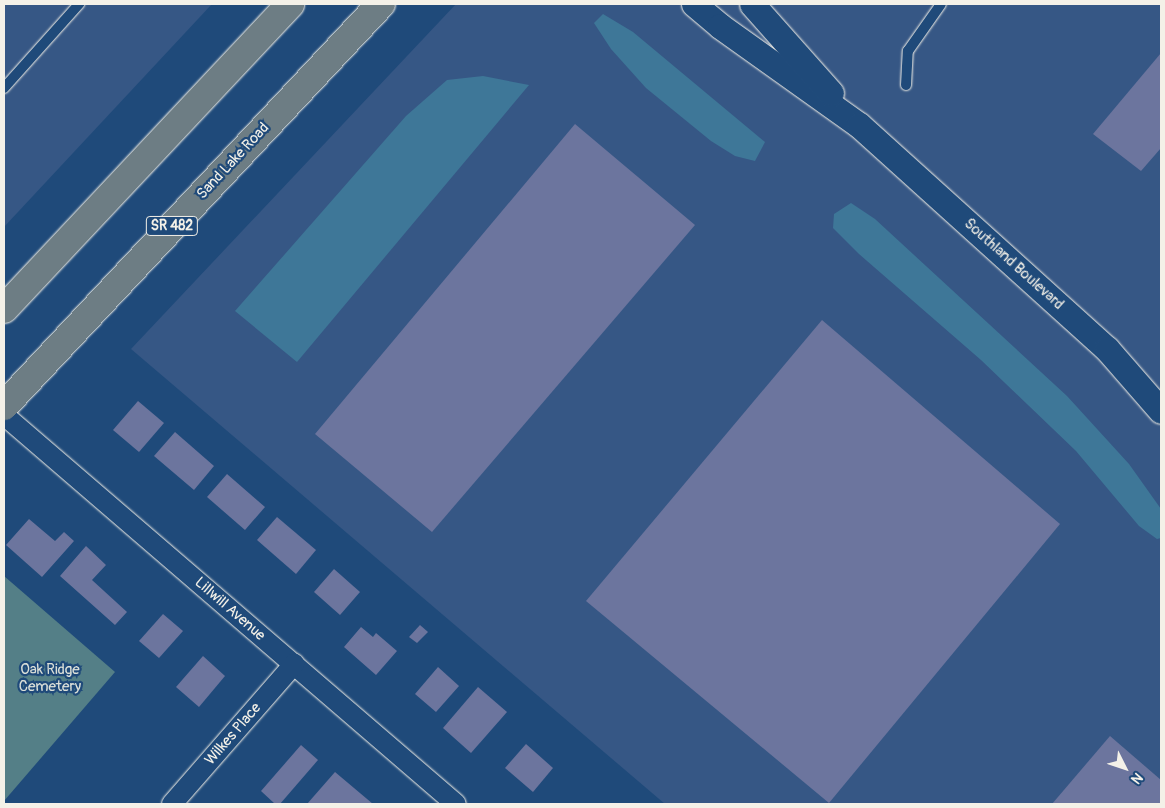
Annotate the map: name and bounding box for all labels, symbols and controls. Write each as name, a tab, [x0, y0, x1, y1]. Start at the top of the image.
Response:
street label: Sand Lake Road	[193, 119, 273, 203]
road number: SR 482	[146, 215, 198, 238]
street label: Southland Boulevard	[960, 215, 1068, 313]
street label: Lillwill Avenue	[191, 573, 269, 645]
park label: Oak Ridge Cemetery	[19, 660, 81, 695]
street label: Wilkes Place	[201, 699, 265, 769]
north arrow	[1100, 743, 1150, 793]
text: N	[1127, 769, 1146, 787]

